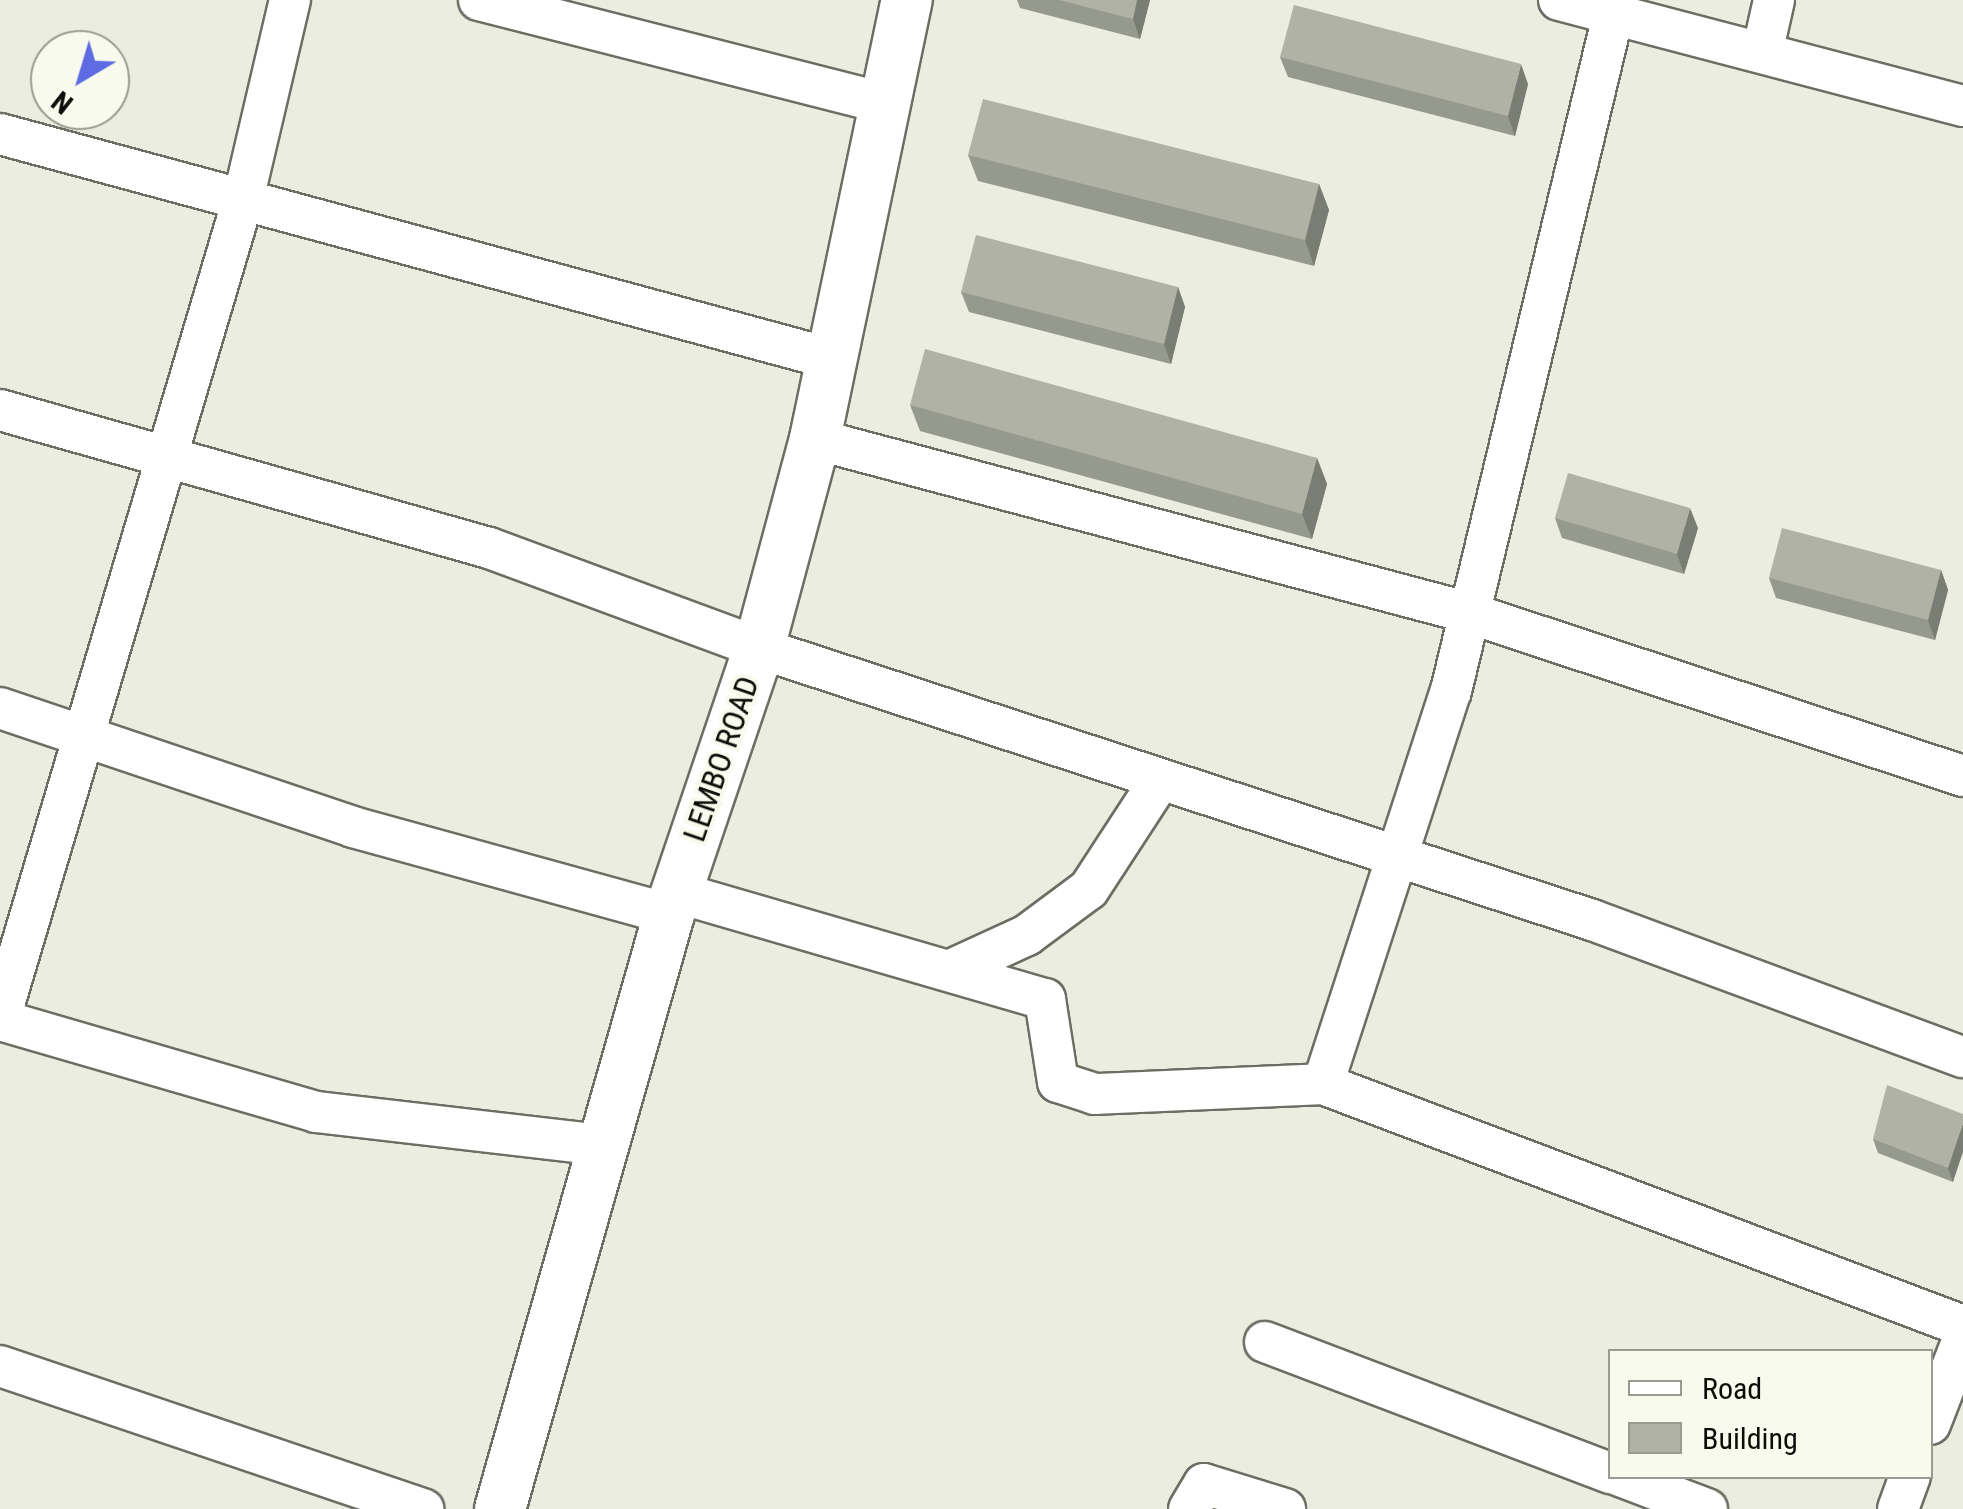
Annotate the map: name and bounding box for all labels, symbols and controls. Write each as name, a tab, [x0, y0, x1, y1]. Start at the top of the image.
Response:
north arrow	[30, 30, 130, 130]
text: N	[46, 84, 79, 121]
street label: LEMBO ROAD	[675, 671, 767, 847]
legend	[1608, 1349, 1933, 1479]
text: Road	[1702, 1371, 1762, 1406]
text: Building	[1702, 1421, 1798, 1456]

